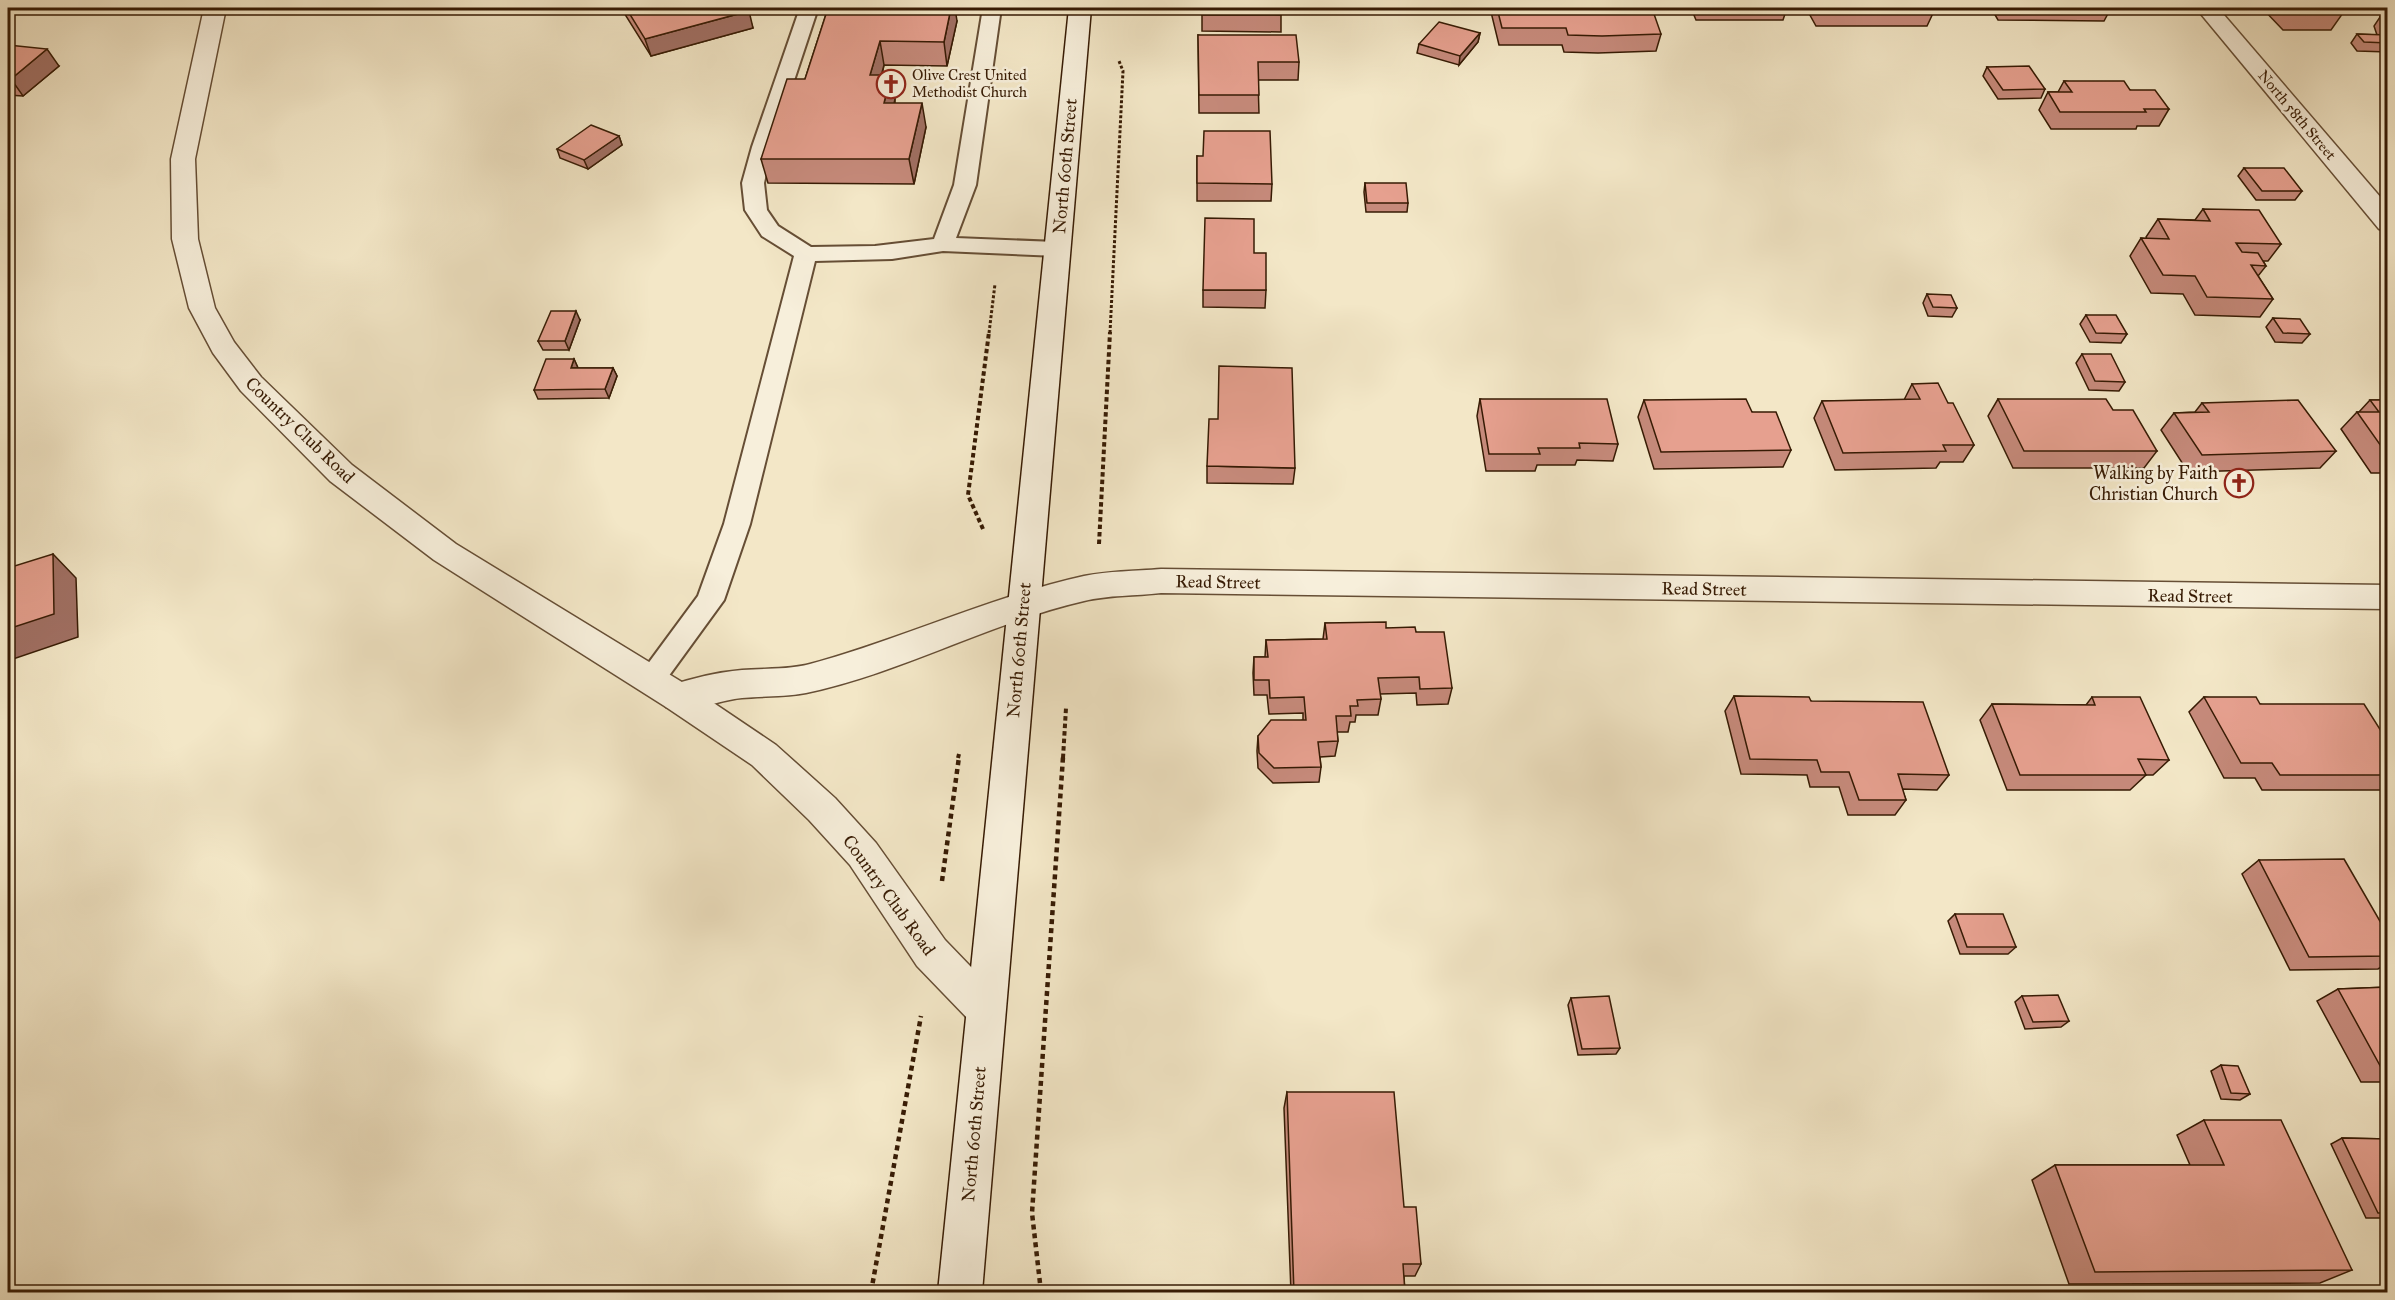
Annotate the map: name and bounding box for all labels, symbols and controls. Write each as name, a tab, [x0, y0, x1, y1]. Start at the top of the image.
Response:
place label: Olive Crest United Methodist Church	[912, 66, 1028, 101]
street label: North 58th Street	[2254, 66, 2340, 164]
church icon: Olive Crest United Methodist Church	[875, 68, 907, 100]
street label: North 60th Street	[1048, 97, 1082, 235]
street label: Country Club Road	[241, 372, 359, 488]
place label: Walking by Faith Christian Church	[2089, 462, 2218, 505]
church icon: Walking by Faith Christian Church	[2223, 467, 2255, 499]
street label: Read Street	[1175, 570, 1261, 594]
street label: Read Street	[1661, 577, 1747, 601]
street label: North 60th Street	[1002, 581, 1036, 719]
street label: Read Street	[2147, 584, 2233, 608]
street label: Country Club Road	[838, 830, 940, 960]
street label: North 60th Street	[957, 1065, 991, 1203]

